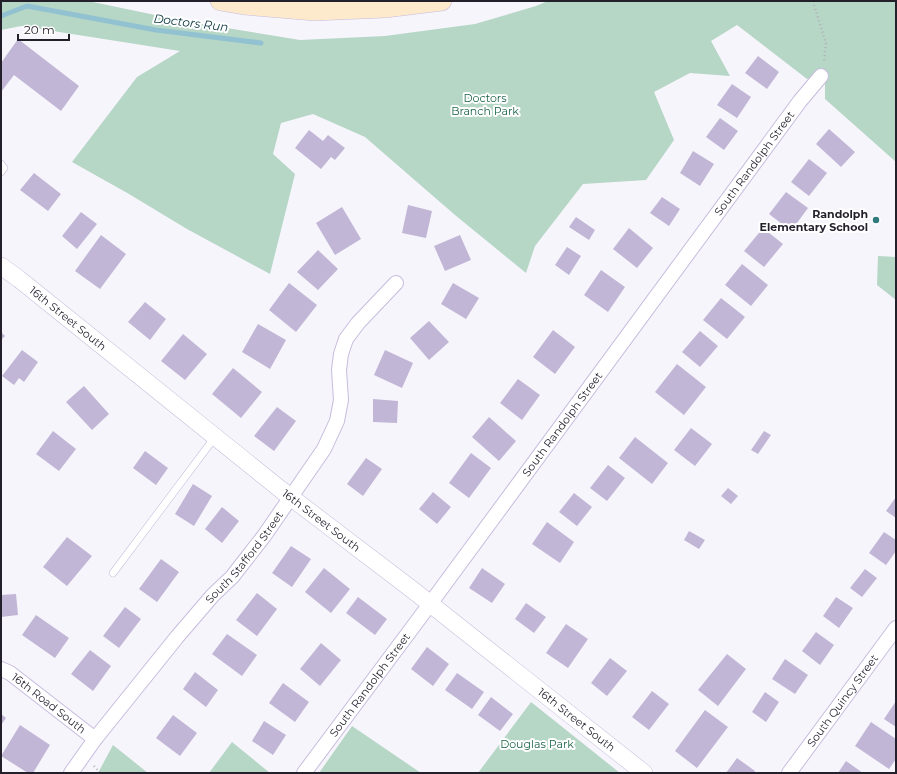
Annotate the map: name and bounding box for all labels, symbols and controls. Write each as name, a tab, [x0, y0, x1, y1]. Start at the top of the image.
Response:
water label: Doctors Run	[153, 10, 229, 35]
scale bar	[18, 16, 69, 42]
text: 20 m	[24, 22, 55, 37]
park label: Doctors Branch Park	[451, 91, 519, 118]
street label: South Randolph Street	[711, 108, 798, 218]
place label: Randolph Elementary School	[760, 207, 868, 234]
marker: Randolph Elementary School	[871, 215, 881, 225]
street label: 16th Street South	[27, 283, 109, 353]
street label: South Randolph Street	[519, 369, 606, 479]
street label: 16th Street South	[279, 486, 363, 555]
street label: South Stafford Street	[202, 508, 286, 606]
street label: South Randolph Street	[326, 630, 413, 740]
street label: South Quincy Street	[804, 651, 881, 749]
street label: 16th Road South	[9, 670, 89, 736]
street label: 16th Street South	[535, 685, 618, 755]
park label: Douglas Park	[500, 737, 574, 751]

